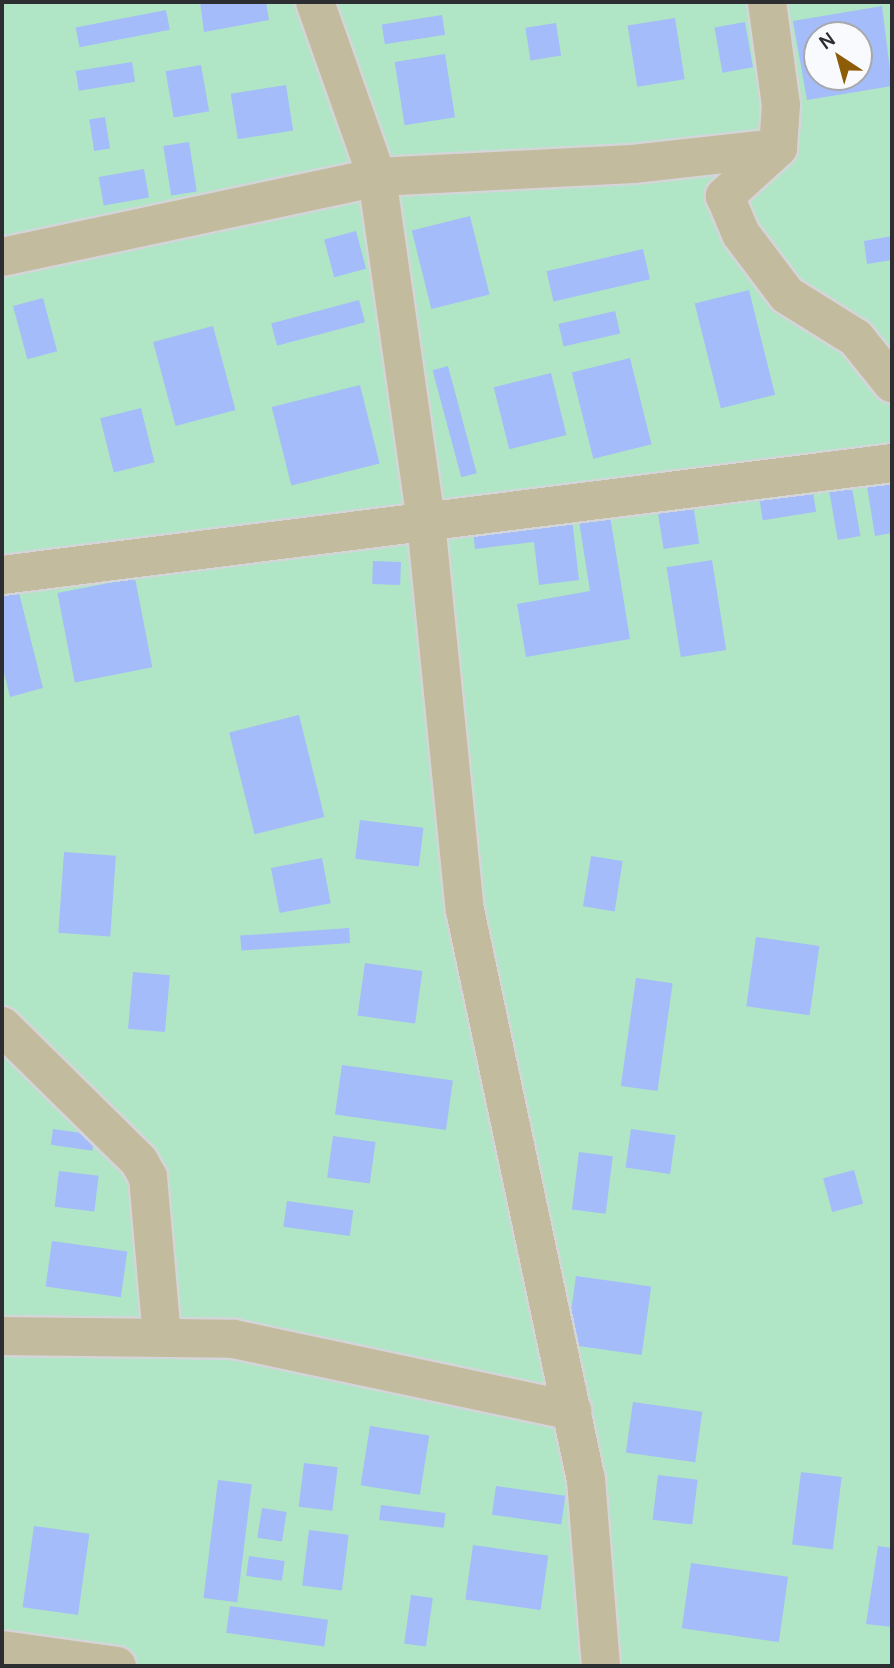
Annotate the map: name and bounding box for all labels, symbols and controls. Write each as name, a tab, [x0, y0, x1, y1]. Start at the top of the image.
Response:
north arrow	[803, 21, 873, 91]
text: N	[814, 26, 840, 55]

